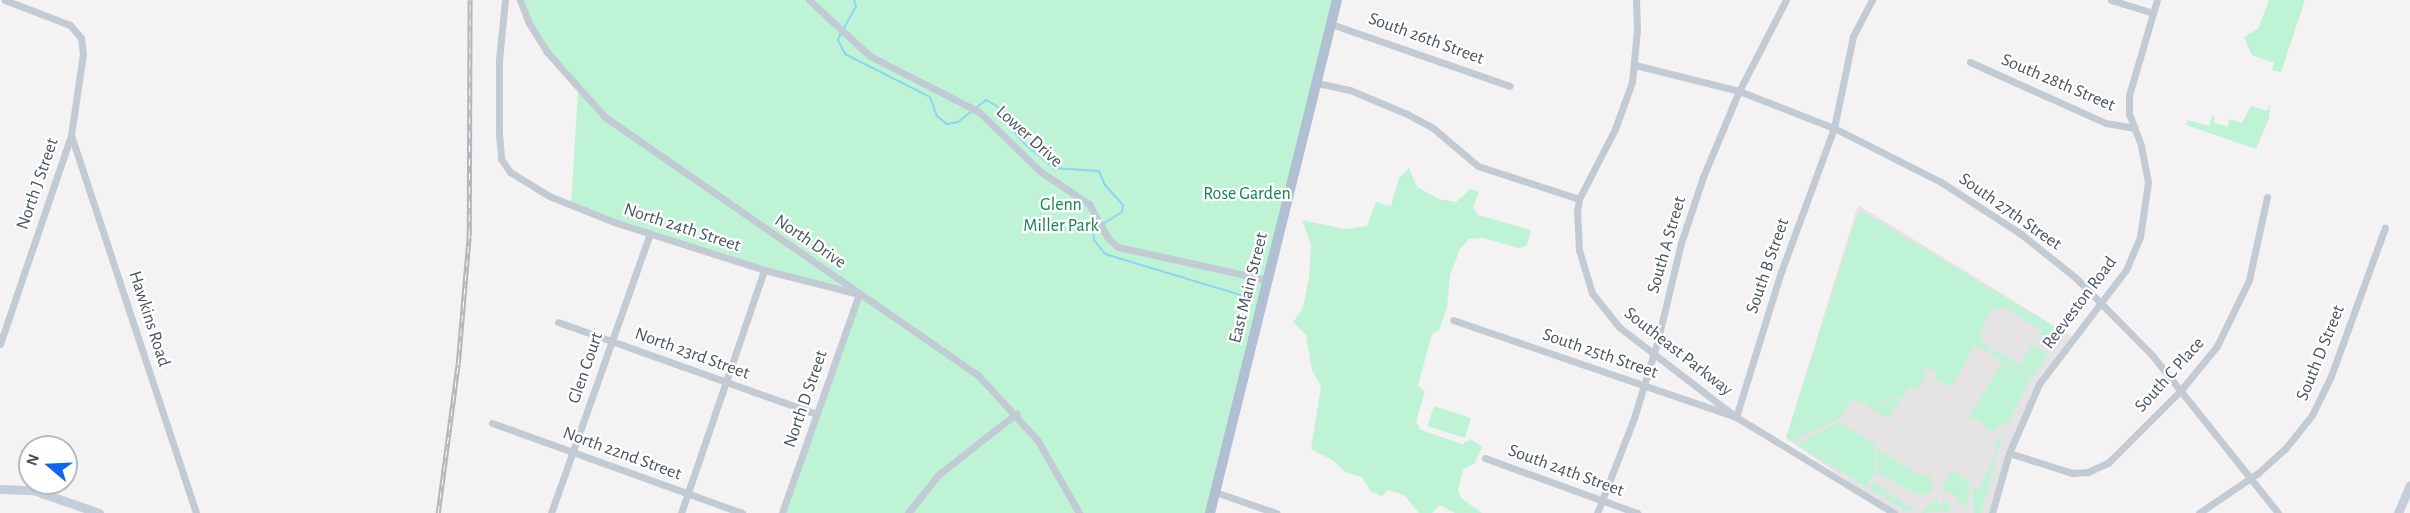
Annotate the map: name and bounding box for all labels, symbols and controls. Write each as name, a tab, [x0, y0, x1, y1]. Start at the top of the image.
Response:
street label: South 26th Street	[1365, 8, 1487, 70]
street label: South 28th Street	[1998, 49, 2118, 117]
street label: Lower Drive	[991, 101, 1067, 173]
street label: North J Street	[12, 135, 64, 233]
street label: South 27th Street	[1955, 169, 2065, 255]
park label: Rose Garden	[1203, 183, 1291, 205]
street label: South A Street	[1643, 194, 1691, 296]
park label: Glenn Miller Park	[1023, 195, 1099, 238]
street label: North 24th Street	[621, 199, 743, 257]
street label: North Drive	[770, 210, 850, 274]
street label: South B Street	[1742, 216, 1794, 316]
street label: East Main Street	[1225, 230, 1273, 346]
street label: Reeveston Road	[2038, 252, 2122, 354]
street label: Hawkins Road	[123, 268, 175, 370]
street label: South D Street	[2292, 302, 2350, 404]
street label: Southeast Parkway	[1619, 303, 1737, 401]
street label: North 23rd Street	[632, 323, 752, 385]
street label: South 25th Street	[1540, 324, 1660, 384]
street label: Glen Court	[564, 329, 608, 407]
street label: South C Place	[2131, 333, 2209, 417]
street label: North D Street	[779, 348, 833, 450]
street label: North 22nd Street	[560, 423, 684, 485]
north arrow	[18, 435, 78, 495]
street label: South 24th Street	[1505, 440, 1627, 502]
text: N	[23, 452, 42, 468]

